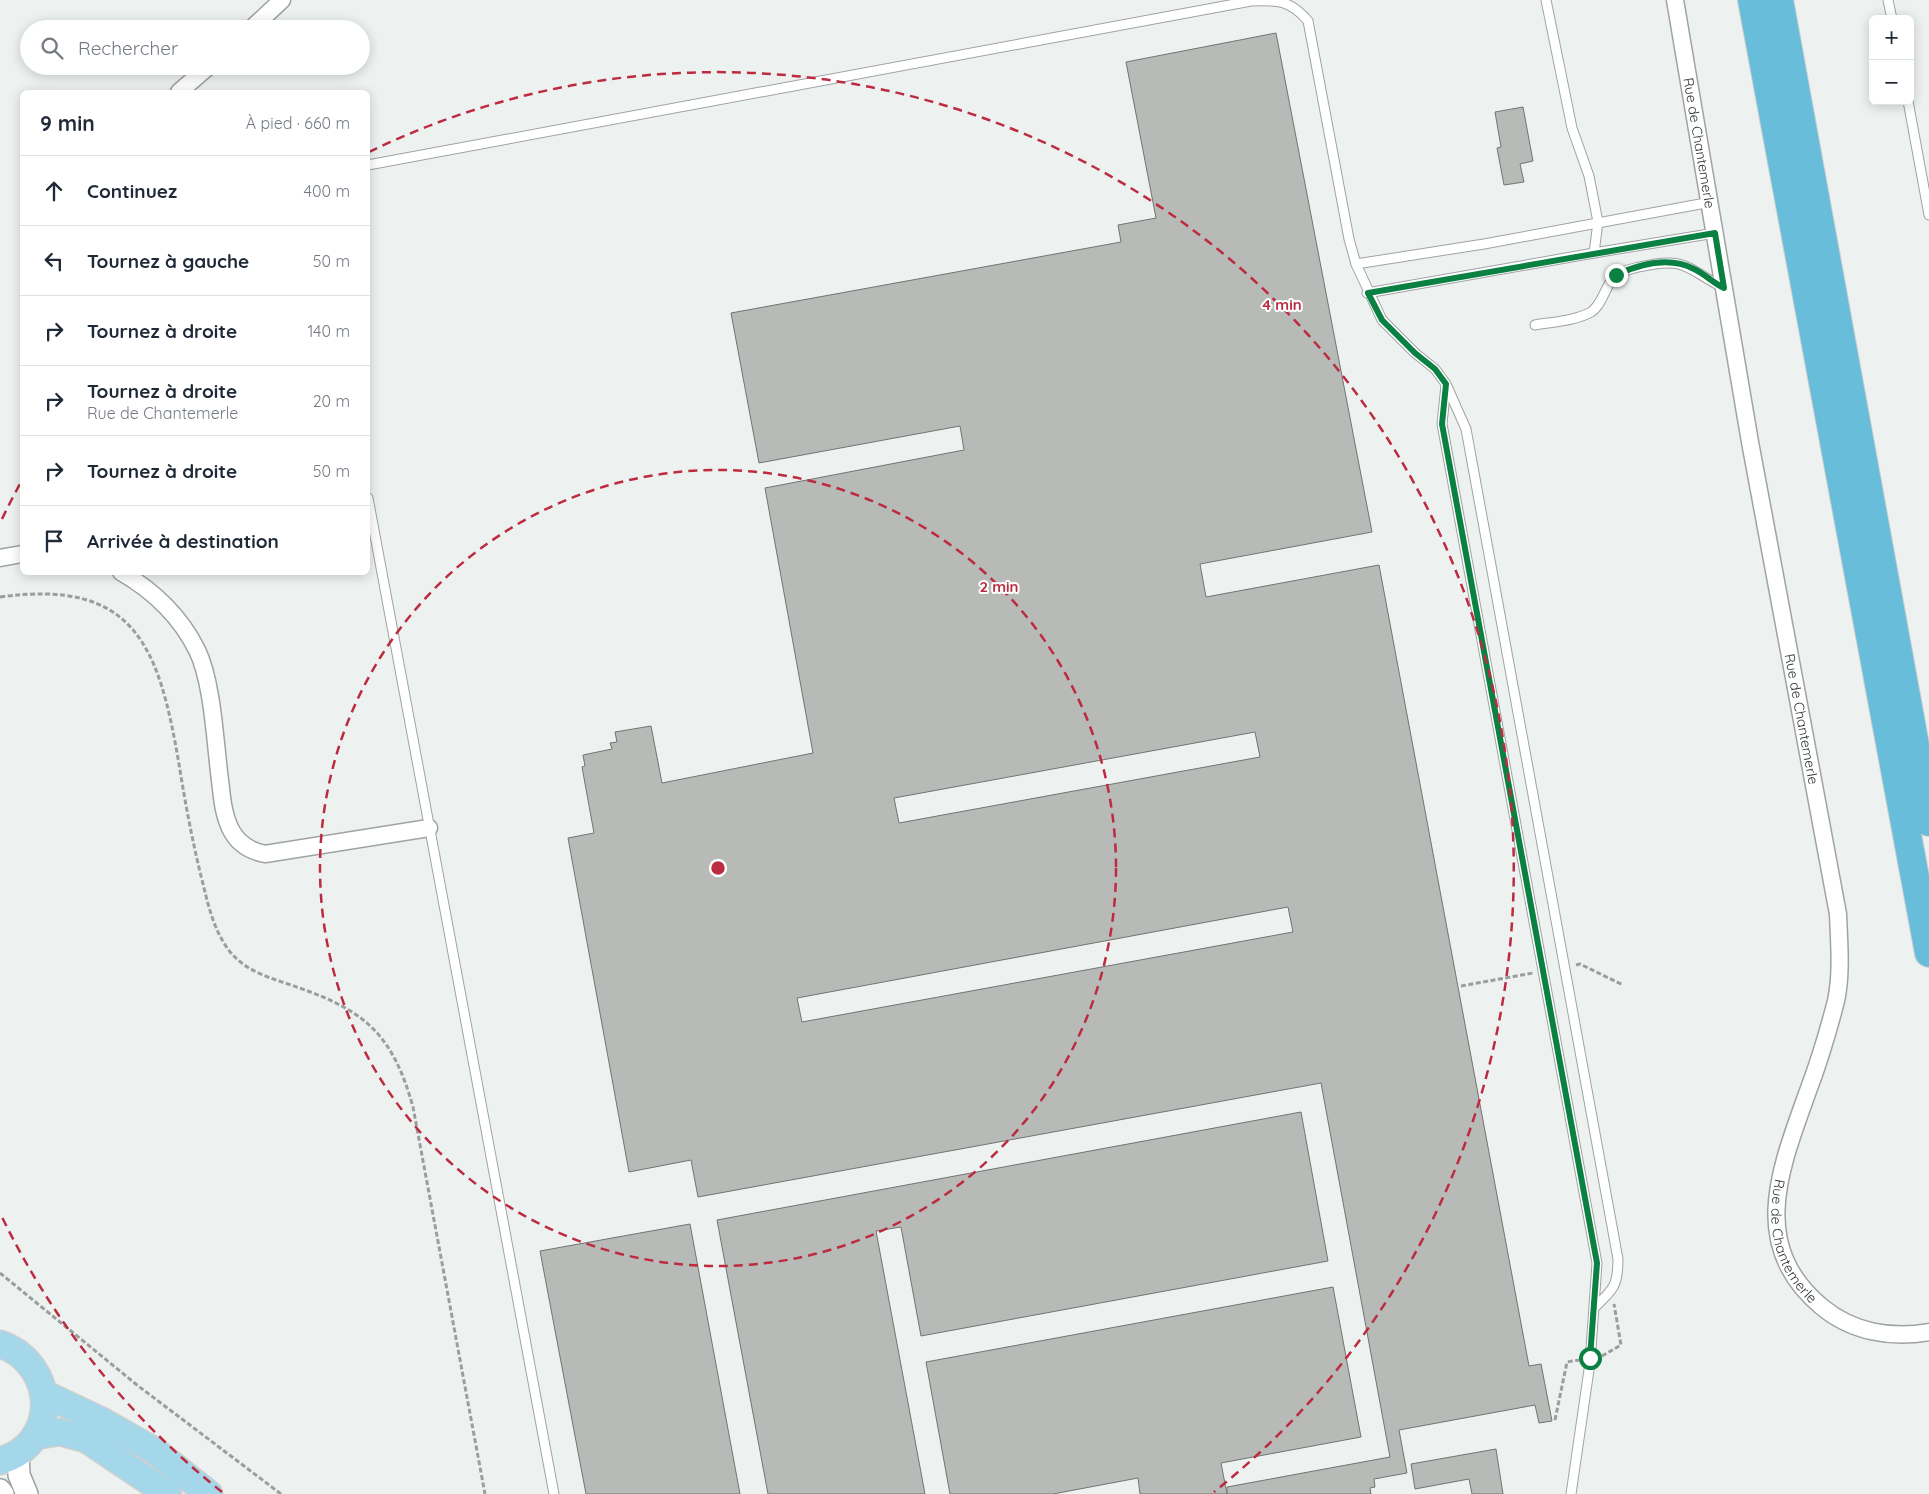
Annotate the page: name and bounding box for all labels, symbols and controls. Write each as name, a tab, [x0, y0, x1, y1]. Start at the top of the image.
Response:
map controls	[1869, 15, 1914, 105]
button: +	[1869, 15, 1914, 60]
search box	[20, 20, 370, 75]
icon: search	[38, 34, 66, 62]
text: Rechercher	[78, 36, 178, 60]
button: −	[1869, 60, 1914, 105]
street label: Rue de Chantemerle	[1679, 76, 1719, 210]
text: 9 min	[40, 110, 95, 136]
text: À pied · 660 m	[246, 113, 350, 133]
icon: ahead	[40, 177, 68, 205]
text: Continuez	[87, 179, 177, 203]
text: 400 m	[304, 181, 350, 201]
icon: left	[40, 247, 68, 275]
text: Tournez à gauche	[87, 249, 249, 273]
text: 50 m	[313, 251, 350, 271]
route end	[1605, 264, 1628, 287]
text: 4 min	[1262, 295, 1302, 314]
icon: right	[40, 317, 68, 345]
text: Tournez à droite	[87, 319, 237, 343]
text: 140 m	[307, 321, 350, 341]
text: Tournez à droite	[87, 379, 237, 403]
icon: right	[40, 387, 68, 415]
text: 20 m	[313, 391, 350, 411]
text: Rue de Chantemerle	[87, 403, 238, 423]
icon: right	[40, 457, 68, 485]
text: Tournez à droite	[87, 459, 237, 483]
text: 50 m	[313, 461, 350, 481]
icon: arrive	[40, 527, 68, 555]
text: Arrivée à destination	[87, 529, 279, 553]
text: 2 min	[979, 577, 1019, 596]
street label: Rue de Chantemerle	[1781, 652, 1823, 786]
centre of rings	[709, 859, 727, 877]
street label: Rue de Chantemerle	[1767, 1178, 1821, 1307]
route start	[1579, 1347, 1602, 1370]

